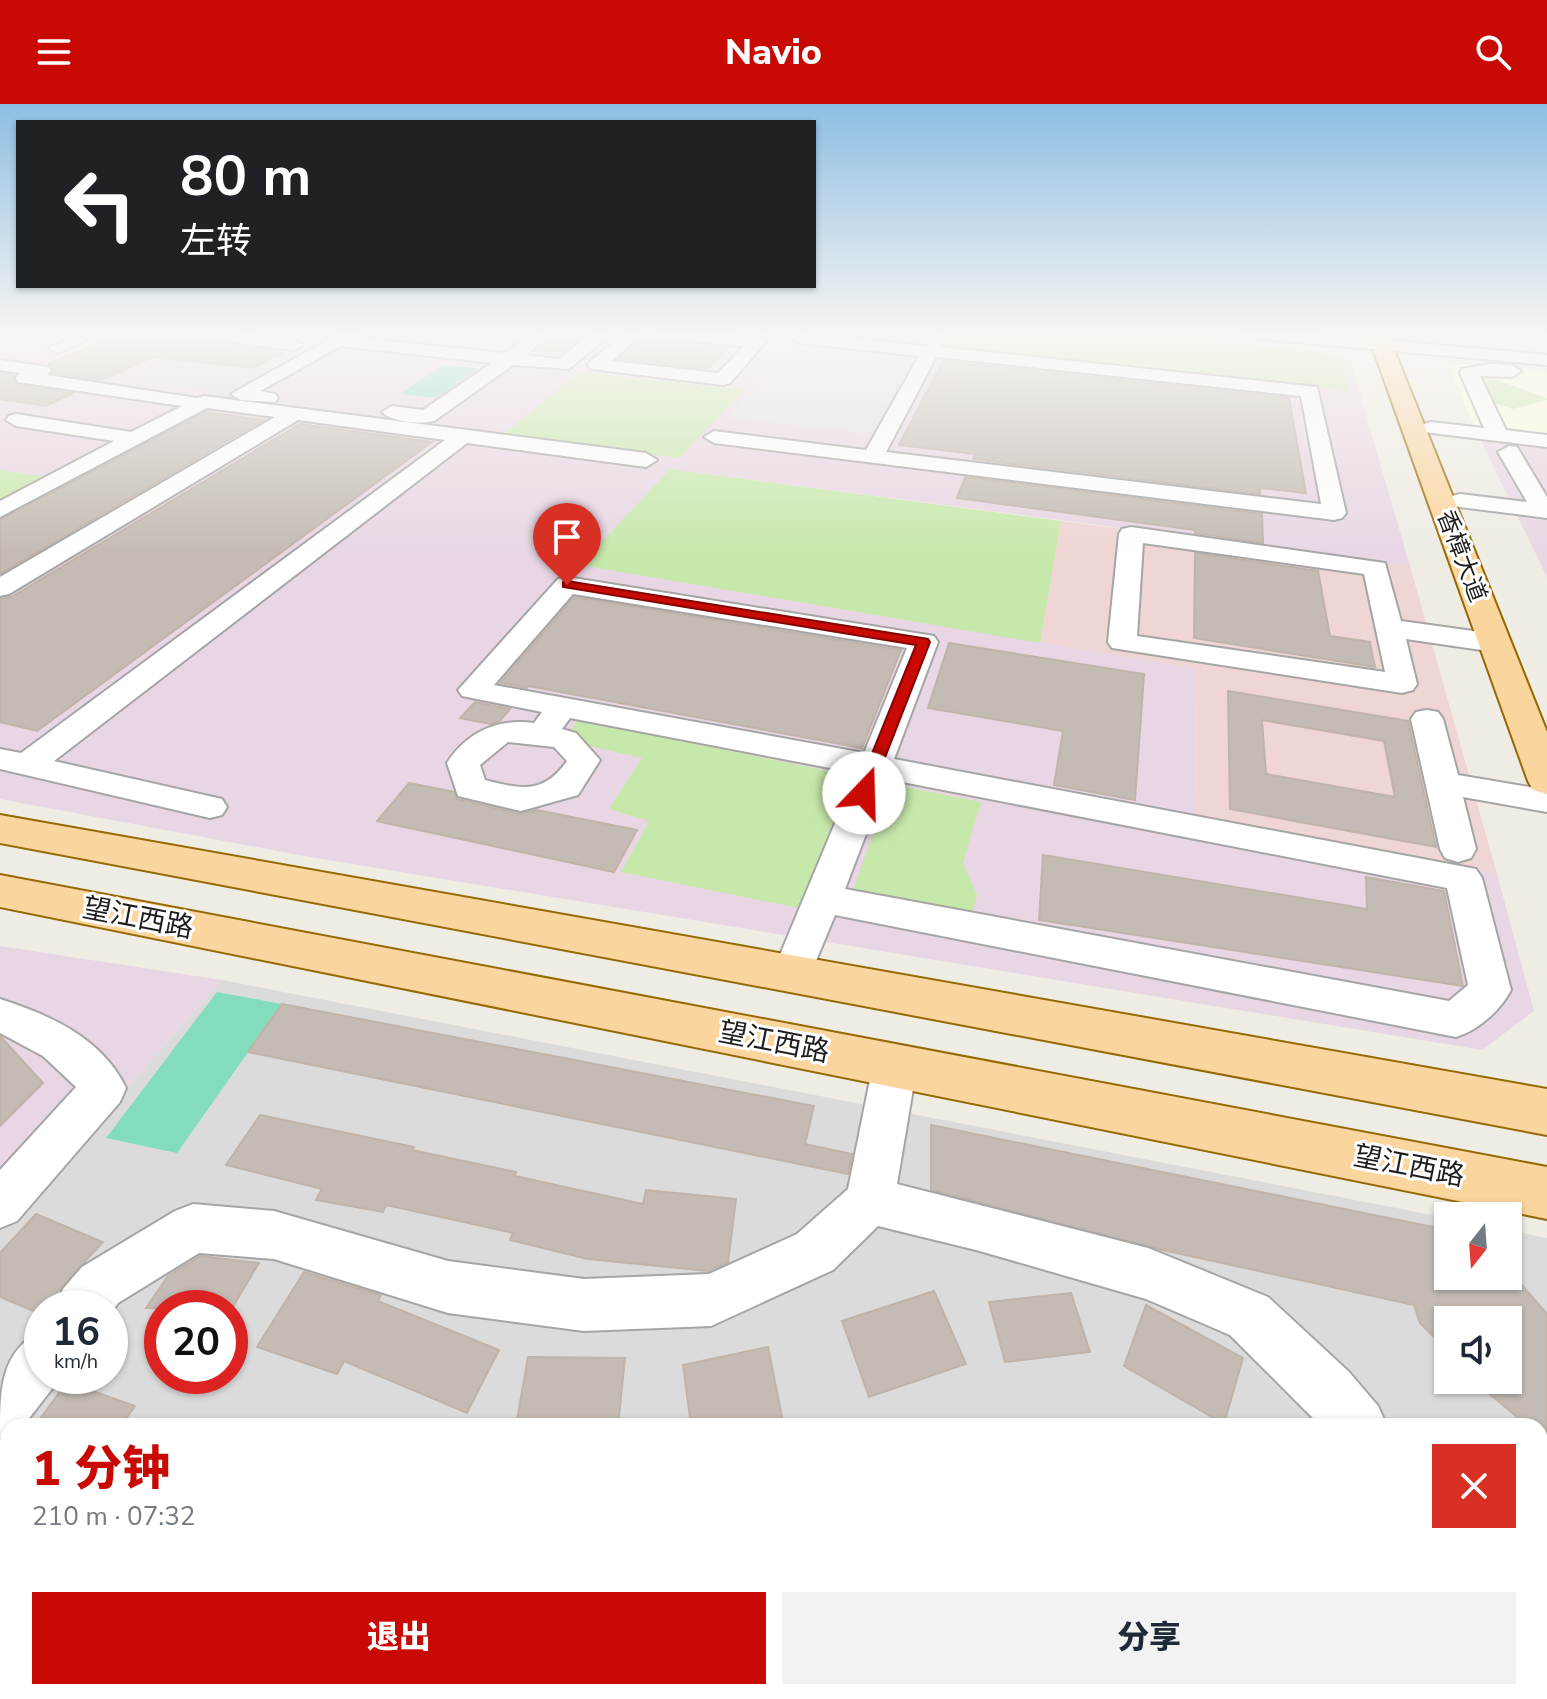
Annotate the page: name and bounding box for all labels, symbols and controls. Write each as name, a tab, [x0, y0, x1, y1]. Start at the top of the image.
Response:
text: Navio	[725, 28, 822, 77]
icon: menu	[32, 30, 76, 74]
icon: search	[1471, 30, 1515, 74]
text: 80 m	[180, 138, 311, 215]
icon: left	[48, 152, 152, 256]
text: 左转	[180, 217, 252, 266]
pin	[533, 503, 601, 585]
street label: 香樟大道	[1430, 505, 1494, 607]
icon: arrive	[545, 515, 589, 559]
position arrow	[822, 751, 906, 835]
street label: 望江西路	[79, 889, 197, 947]
street label: 望江西路	[715, 1013, 833, 1071]
street label: 望江西路	[1350, 1137, 1468, 1195]
north arrow	[1434, 1202, 1522, 1290]
map controls	[1434, 1202, 1522, 1394]
speed limit sign: 20	[144, 1290, 248, 1394]
text: 16	[52, 1305, 100, 1359]
button: sound	[1434, 1306, 1522, 1394]
text: km/h	[54, 1348, 98, 1375]
text: 1 分钟	[32, 1436, 170, 1502]
button: close	[1432, 1444, 1516, 1528]
text: 210 m · 07:32	[32, 1499, 195, 1534]
button: 退出	[32, 1592, 766, 1684]
button: 分享	[782, 1592, 1516, 1684]

